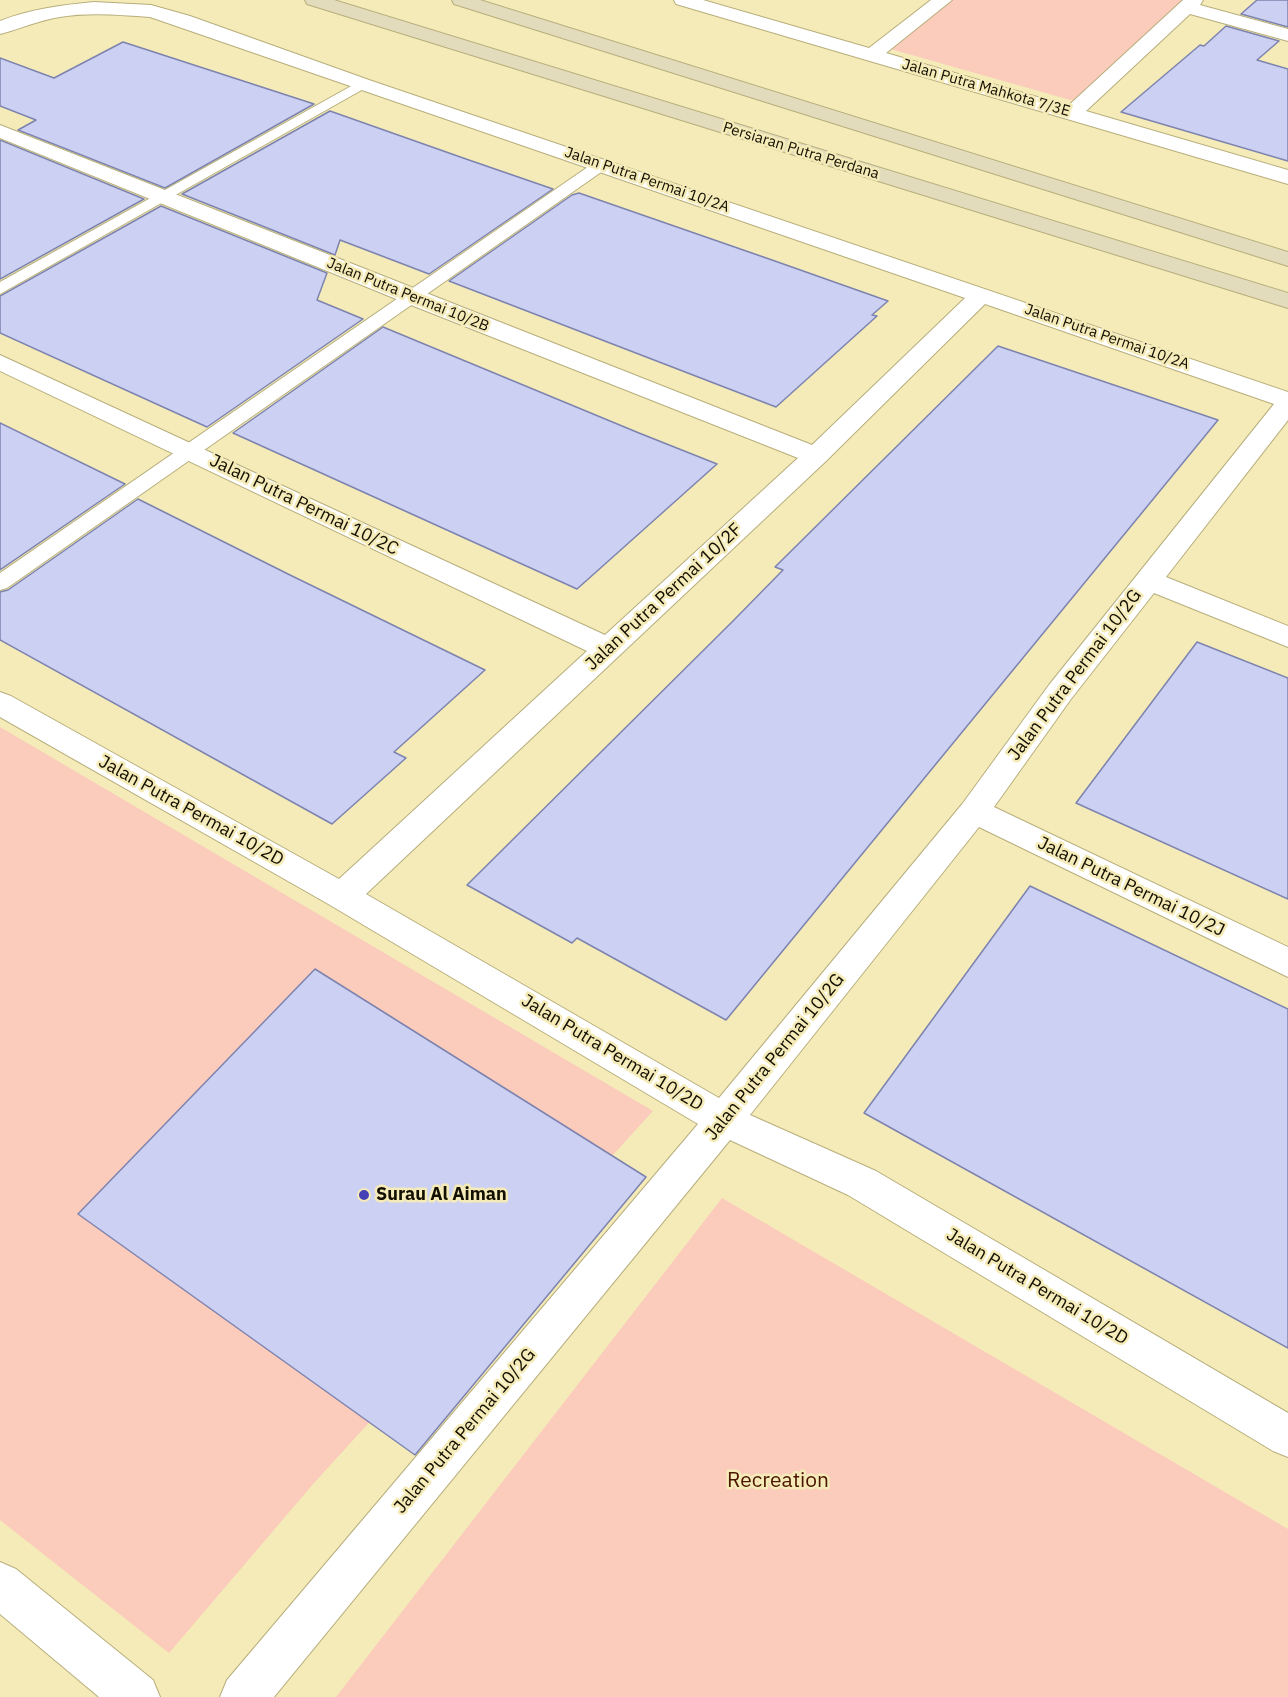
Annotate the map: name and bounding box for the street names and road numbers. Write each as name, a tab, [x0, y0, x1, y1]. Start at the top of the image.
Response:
street label: Jalan Putra Mahkota 7/3E	[900, 55, 1072, 121]
street label: Persiaran Putra Perdana	[721, 119, 881, 183]
street label: Jalan Putra Permai 10/2A	[562, 143, 732, 217]
street label: Jalan Putra Permai 10/2B	[324, 254, 492, 336]
street label: Jalan Putra Permai 10/2A	[1022, 300, 1192, 374]
street label: Jalan Putra Permai 10/2C	[206, 450, 402, 560]
street label: Jalan Putra Permai 10/2F	[581, 519, 747, 675]
street label: Jalan Putra Permai 10/2G	[1004, 585, 1146, 765]
street label: Jalan Putra Permai 10/2D	[95, 751, 287, 871]
street label: Jalan Putra Permai 10/2J	[1034, 832, 1228, 942]
street label: Jalan Putra Permai 10/2G	[701, 969, 849, 1145]
street label: Jalan Putra Permai 10/2D	[517, 990, 707, 1116]
street label: Jalan Putra Permai 10/2D	[942, 1224, 1132, 1350]
street label: Jalan Putra Permai 10/2G	[390, 1344, 540, 1518]

